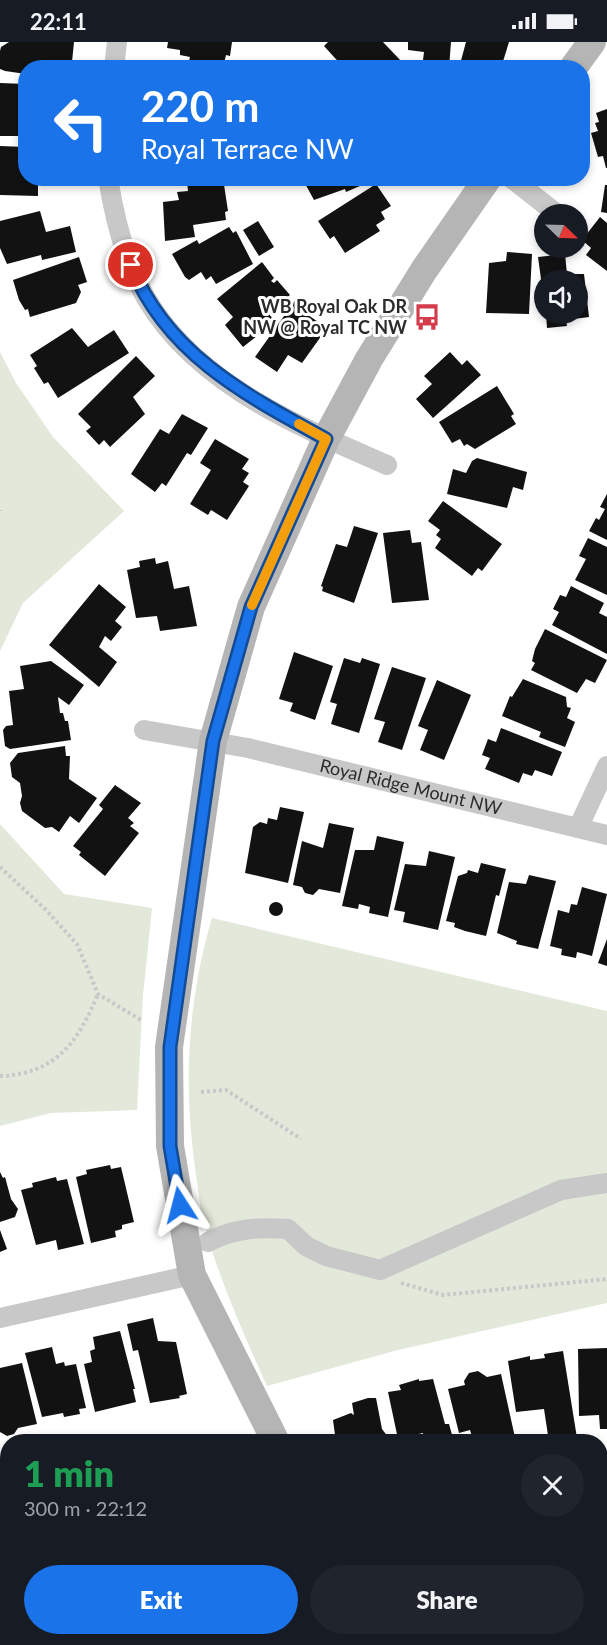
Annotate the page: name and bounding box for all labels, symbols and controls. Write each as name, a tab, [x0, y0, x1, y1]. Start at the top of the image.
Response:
text: 22:11	[30, 8, 87, 35]
text: 220 m	[141, 81, 259, 131]
icon: left	[42, 84, 120, 162]
text: Royal Terrace NW	[141, 132, 354, 165]
north arrow	[534, 204, 588, 258]
map controls	[534, 204, 588, 324]
pin	[105, 239, 156, 290]
icon: arrive	[114, 248, 147, 281]
button: sound	[534, 270, 588, 324]
place label: WB Royal Oak DR NW @ Royal TC NW	[243, 295, 407, 338]
bus stop icon: WB Royal Oak DR NW @ Royal TC NW	[412, 302, 442, 332]
street label: Royal Ridge Mount NW	[318, 754, 505, 819]
position arrow	[148, 1173, 212, 1237]
text: 1 min	[24, 1451, 114, 1495]
button: close	[521, 1454, 584, 1517]
text: 300 m · 22:12	[24, 1496, 147, 1520]
button: Exit	[24, 1565, 298, 1634]
button: Share	[310, 1565, 584, 1634]

